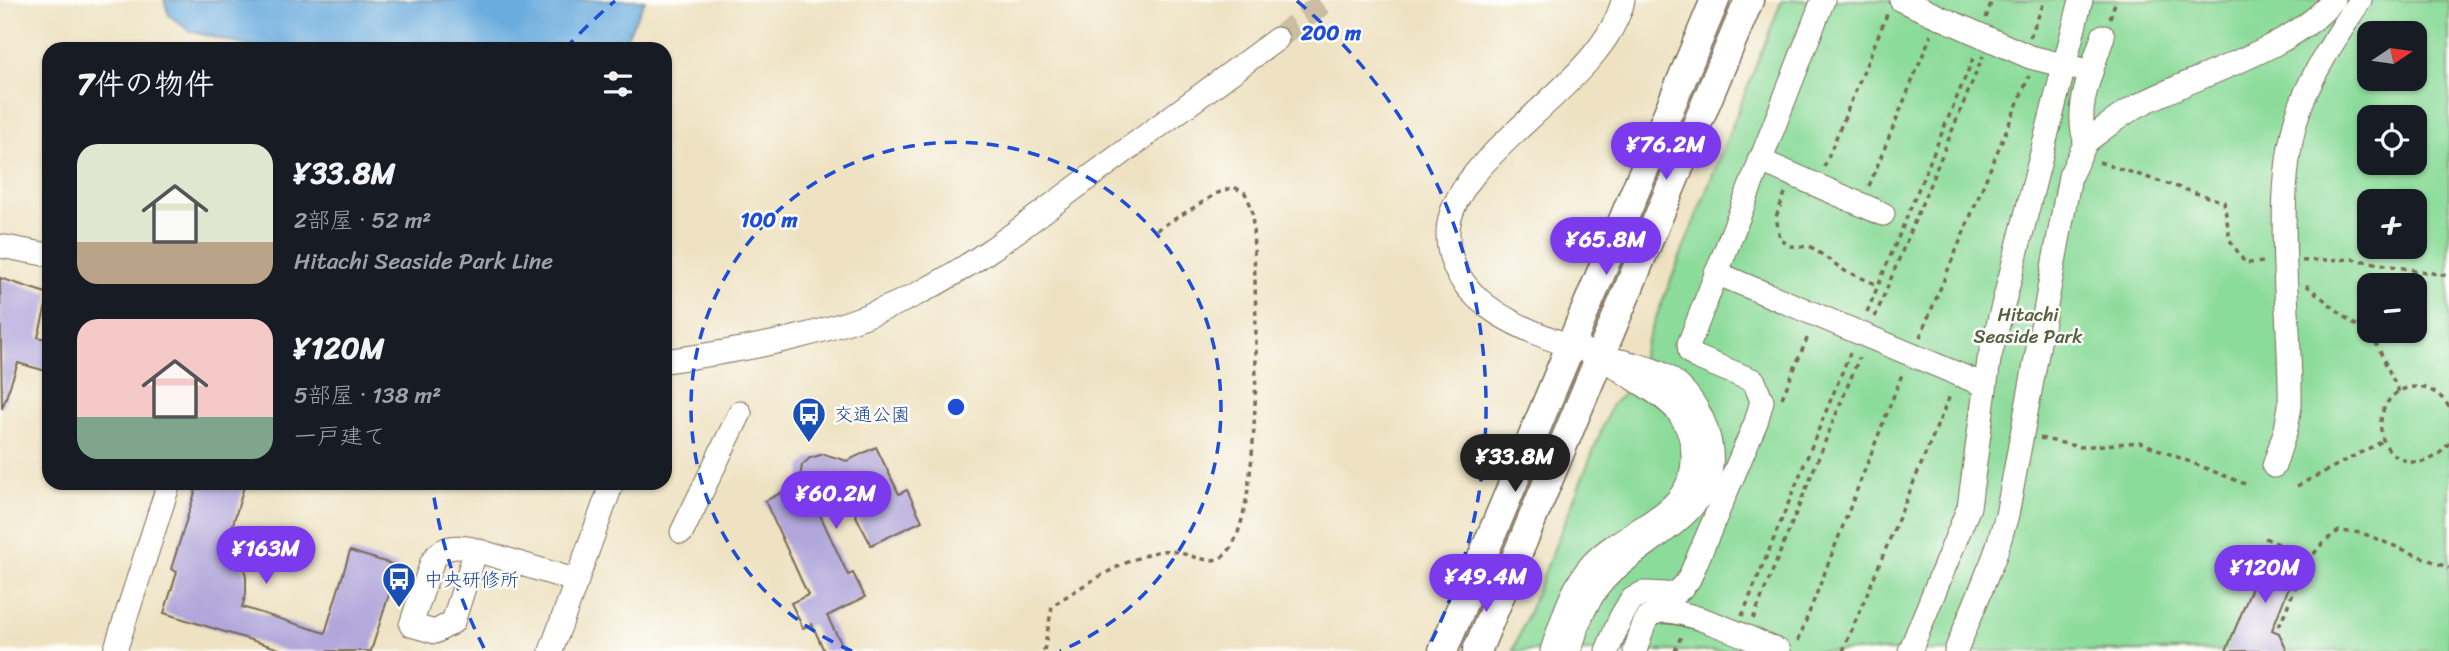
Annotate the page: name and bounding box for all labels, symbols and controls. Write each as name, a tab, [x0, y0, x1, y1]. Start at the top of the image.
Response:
text: 200 m	[1300, 14, 1362, 52]
north arrow	[2357, 21, 2427, 91]
map controls	[2357, 21, 2427, 343]
text: 7件の物件	[77, 57, 214, 111]
icon: filters	[599, 65, 637, 103]
button: locate	[2357, 105, 2427, 175]
pin: ¥76.2M	[1609, 122, 1723, 182]
text: ¥76.2M	[1627, 124, 1705, 165]
text: ¥33.8M	[294, 146, 395, 200]
icon: home	[133, 172, 217, 256]
button: +	[2357, 189, 2427, 259]
text: 2部屋 · 52 m²	[294, 200, 431, 241]
text: 100 m	[740, 201, 798, 239]
pin: ¥65.8M	[1549, 218, 1663, 277]
text: ¥65.8M	[1566, 219, 1646, 260]
text: Hitachi Seaside Park Line	[294, 241, 553, 282]
button: −	[2357, 273, 2427, 343]
park label: Hitachi Seaside Park	[1974, 298, 2083, 353]
text: ¥120M	[294, 321, 384, 375]
icon: home	[133, 347, 217, 431]
text: 5部屋 · 138 m²	[294, 375, 441, 416]
bus stop icon: 交通公園	[790, 395, 828, 444]
centre of rings	[944, 395, 968, 419]
place label: 交通公園	[834, 398, 910, 431]
text: 一戸建て	[294, 416, 386, 457]
pin: ¥33.8M	[1458, 434, 1572, 494]
text: ¥33.8M	[1476, 436, 1554, 477]
pin: ¥60.2M	[779, 472, 893, 531]
text: ¥60.2M	[796, 473, 876, 514]
pin: ¥163M	[217, 526, 315, 586]
text: ¥163M	[232, 528, 300, 569]
pin: ¥120M	[2216, 546, 2314, 605]
text: ¥120M	[2230, 547, 2300, 588]
pin: ¥49.4M	[1429, 554, 1543, 614]
text: ¥49.4M	[1445, 556, 1527, 597]
bus stop icon: 中央研修所	[380, 560, 418, 609]
place label: 中央研修所	[424, 563, 519, 596]

